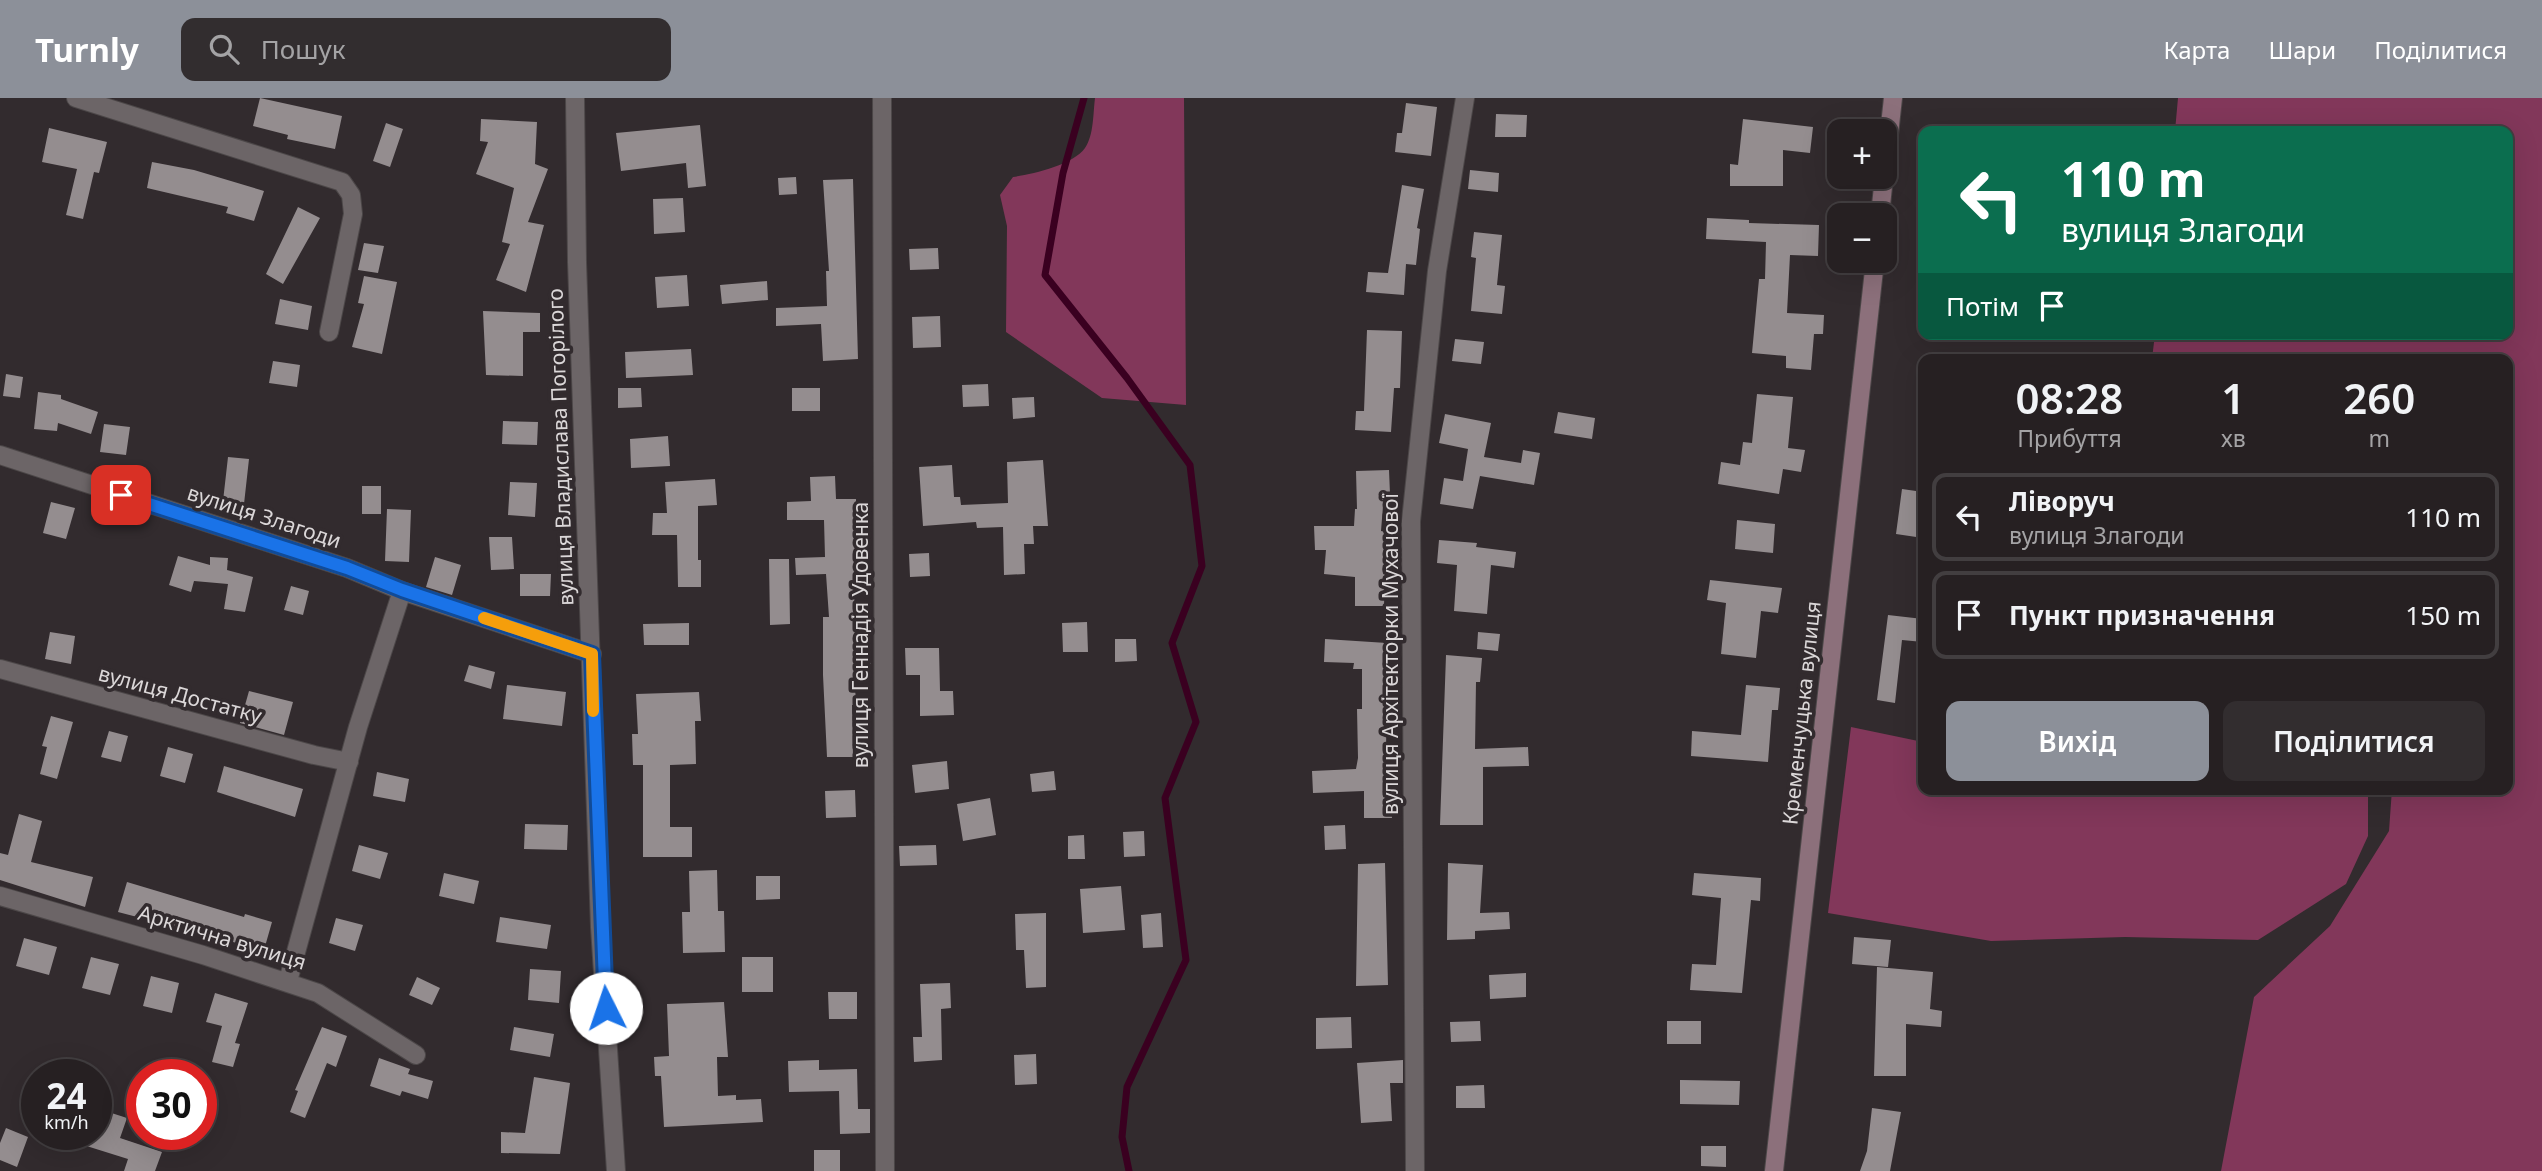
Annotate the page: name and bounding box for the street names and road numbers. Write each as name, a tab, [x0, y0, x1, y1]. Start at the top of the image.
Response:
street label: вулиця Владислава Погорілого	[540, 288, 580, 606]
street label: вулиця Злагоди	[184, 478, 345, 554]
street label: вулиця Архітекторки Мухачової	[1376, 493, 1404, 815]
street label: вулиця Геннадія Удовенка	[846, 502, 874, 768]
street label: Кременчуцька вулиця	[1775, 600, 1827, 826]
street label: вулиця Достатку	[95, 659, 265, 729]
street label: Арктична вулиця	[135, 898, 310, 976]

